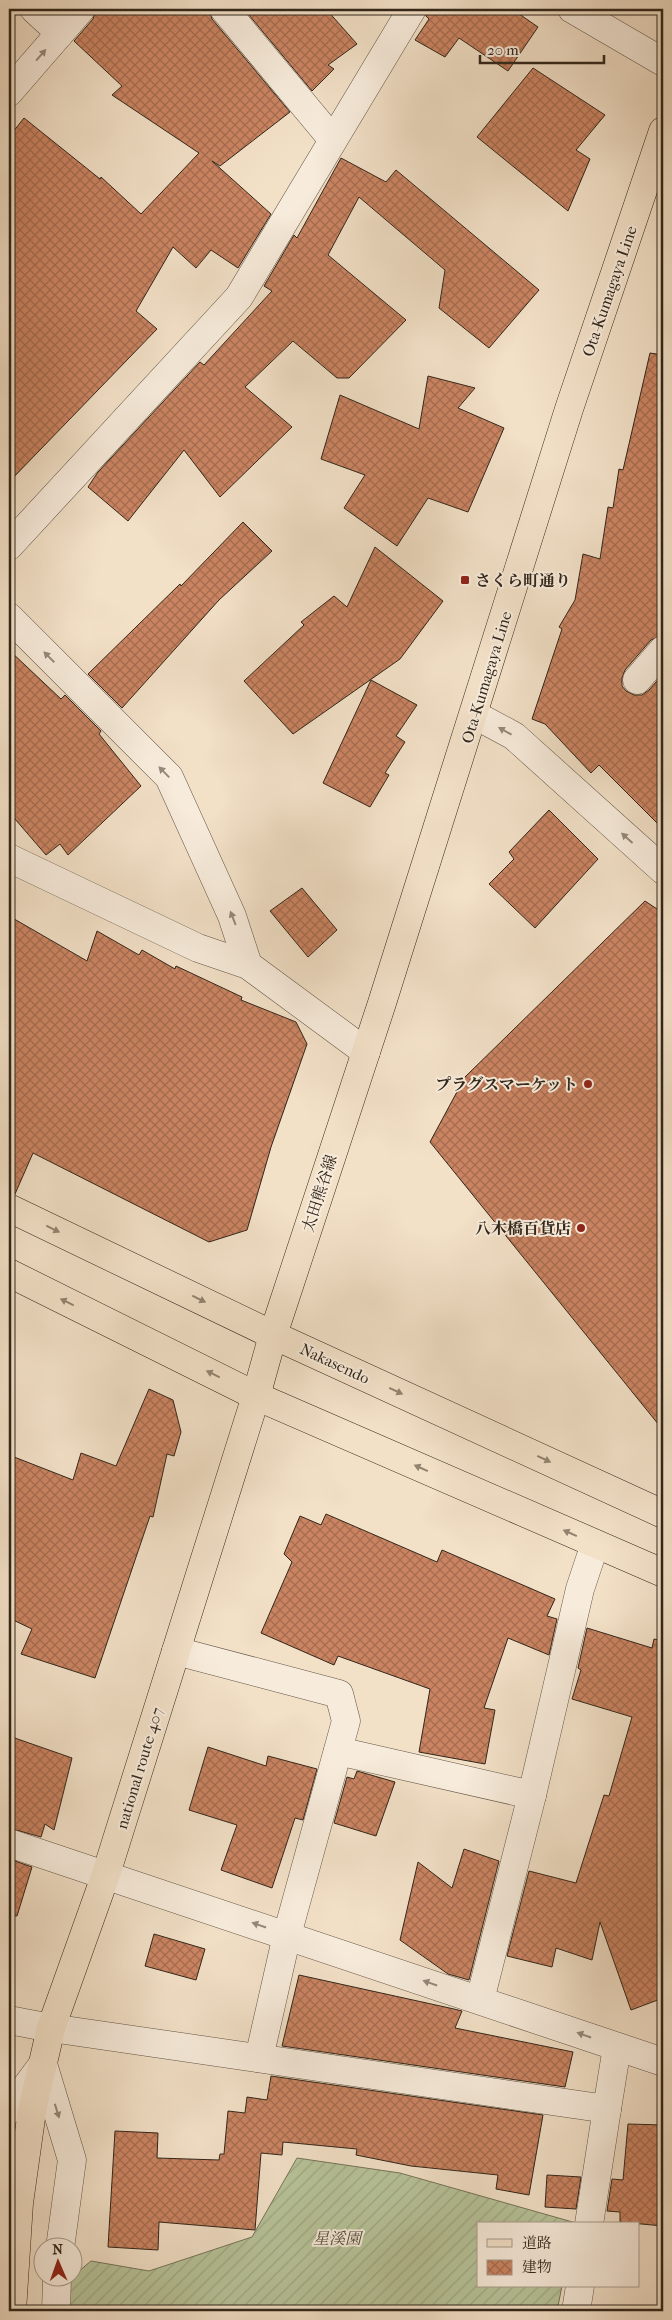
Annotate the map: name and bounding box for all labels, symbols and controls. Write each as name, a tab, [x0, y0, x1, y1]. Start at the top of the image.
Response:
scale bar	[480, 32, 603, 64]
text: 20 m	[487, 41, 519, 59]
one-way arrow	[35, 49, 46, 61]
street label: Ota-Kumagaya Line	[578, 223, 641, 359]
place label: さくら町通り	[475, 571, 571, 590]
marker: さくら町通り	[459, 574, 471, 586]
street label: Ota-Kumagaya Line	[457, 609, 516, 746]
one-way arrow	[43, 651, 55, 663]
one-way arrow	[497, 727, 512, 735]
one-way arrow	[158, 766, 170, 778]
one-way arrow	[620, 832, 633, 843]
one-way arrow	[229, 911, 236, 926]
place label: プラグスマーケット	[435, 1075, 578, 1094]
marker: プラグスマーケット	[582, 1078, 594, 1090]
street label: 太田熊谷線	[298, 1152, 341, 1234]
place label: 八木橋百貨店	[475, 1219, 571, 1238]
marker: 八木橋百貨店	[575, 1222, 587, 1234]
one-way arrow	[46, 1225, 60, 1233]
one-way arrow	[192, 1295, 206, 1303]
one-way arrow	[60, 1298, 74, 1306]
street label: Nakasendo	[297, 1339, 373, 1388]
one-way arrow	[205, 1370, 220, 1378]
one-way arrow	[389, 1387, 404, 1396]
one-way arrow	[537, 1455, 551, 1463]
one-way arrow	[414, 1463, 428, 1471]
one-way arrow	[563, 1529, 577, 1537]
street label: national route 407	[112, 1705, 167, 1831]
one-way arrow	[252, 1921, 267, 1929]
one-way arrow	[422, 1979, 437, 1987]
one-way arrow	[576, 2031, 591, 2039]
one-way arrow	[54, 2103, 62, 2118]
legend	[477, 2222, 640, 2288]
park label: 星溪園	[313, 2229, 364, 2248]
text: 道路	[522, 2234, 552, 2252]
north arrow	[32, 2238, 82, 2288]
text: N	[52, 2241, 64, 2258]
text: 建物	[522, 2258, 552, 2276]

